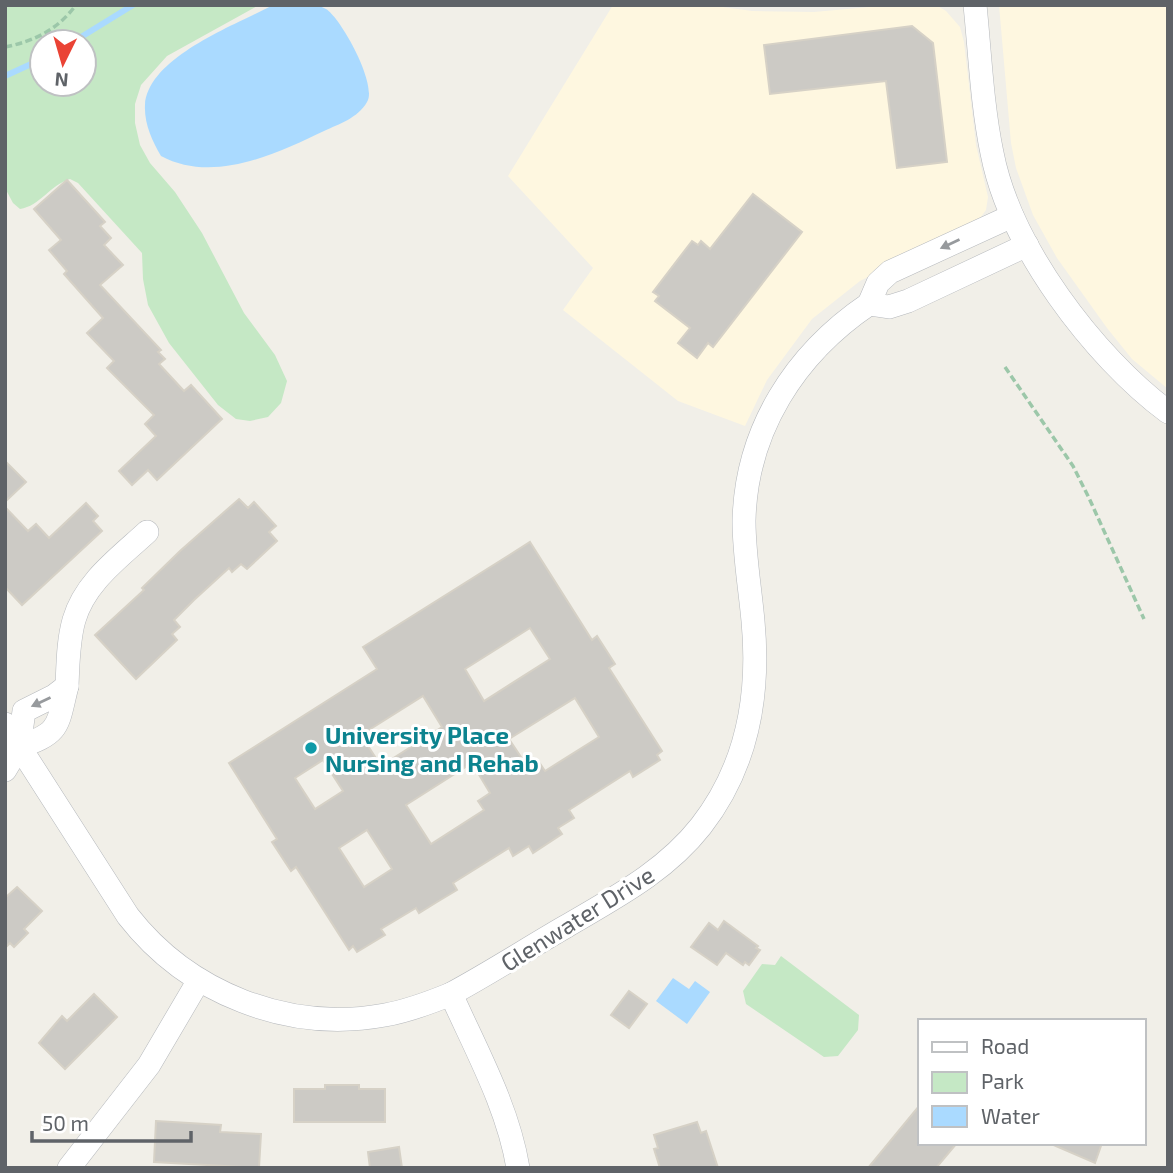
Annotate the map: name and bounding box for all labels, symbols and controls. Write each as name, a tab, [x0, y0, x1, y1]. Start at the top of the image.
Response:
north arrow	[28, 28, 98, 98]
text: N	[54, 68, 69, 92]
one-way arrow	[940, 238, 960, 250]
one-way arrow	[30, 697, 51, 708]
place label: University Place Nursing and Rehab	[325, 720, 539, 777]
marker: University Place Nursing and Rehab	[303, 740, 319, 756]
street label: Glenwater Drive	[495, 859, 659, 977]
legend	[918, 1019, 1145, 1145]
text: Road	[981, 1033, 1029, 1058]
text: Park	[981, 1068, 1024, 1093]
scale bar	[32, 1100, 191, 1144]
text: Water	[981, 1103, 1040, 1128]
text: 50 m	[42, 1110, 89, 1135]

